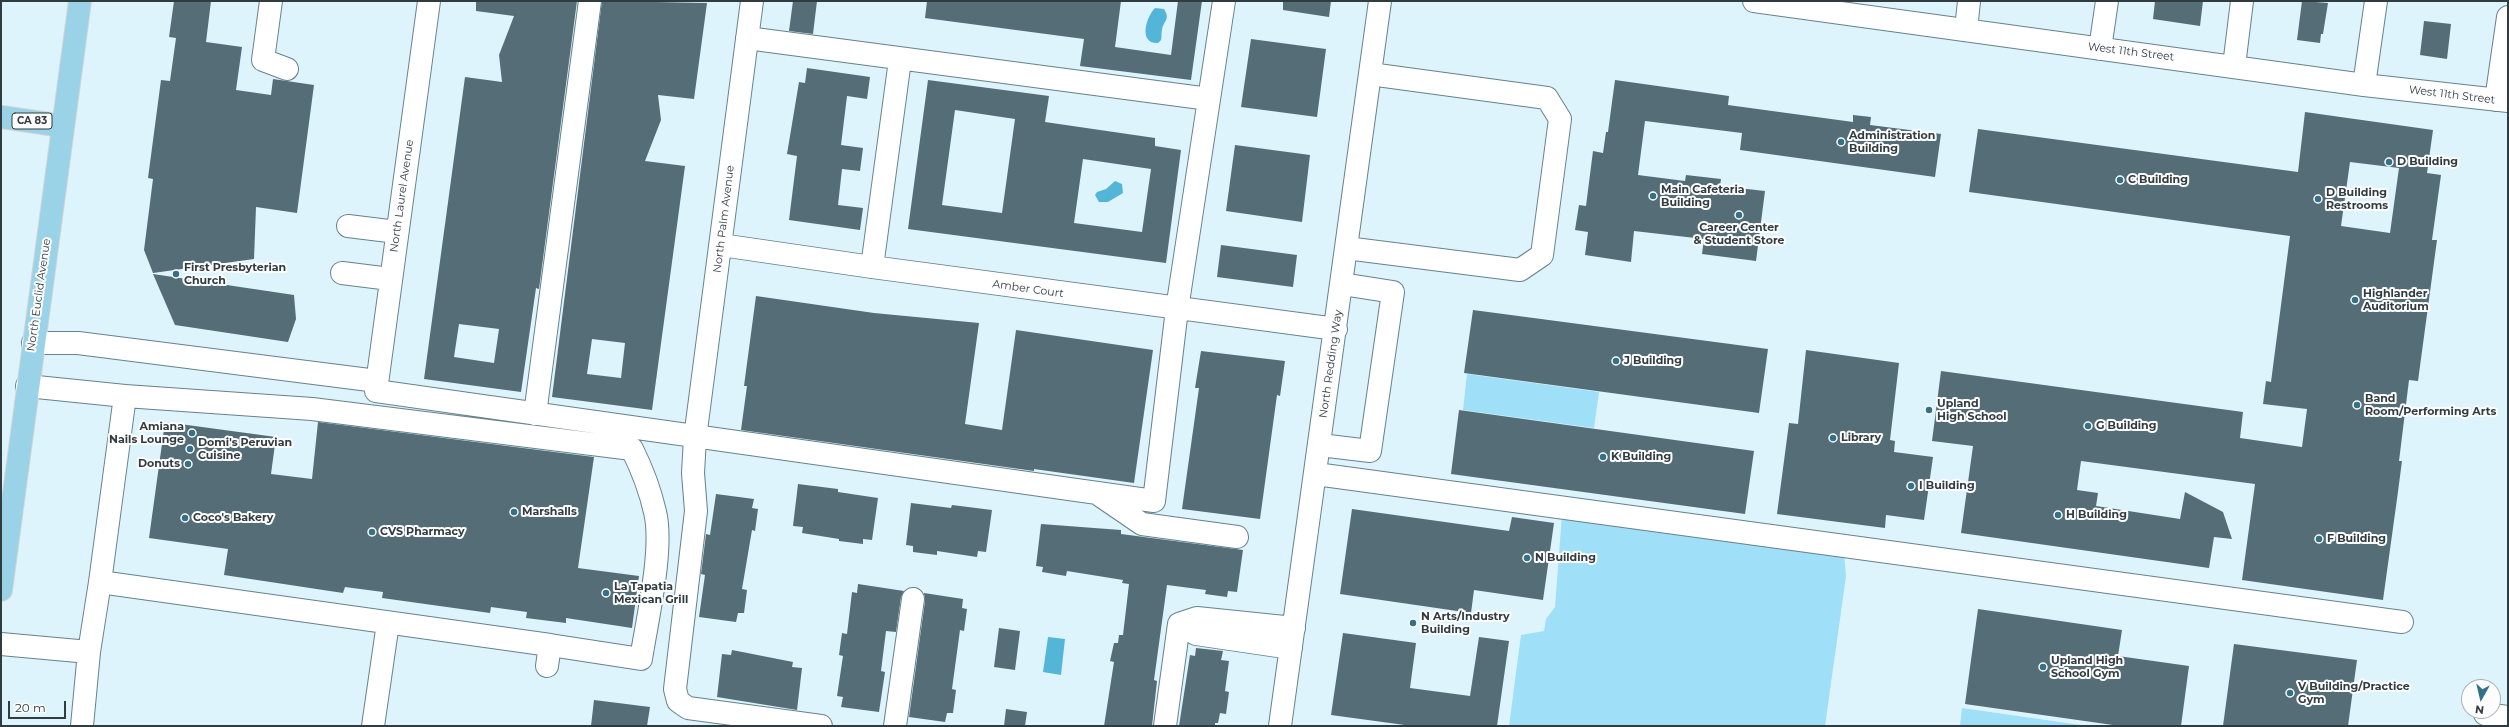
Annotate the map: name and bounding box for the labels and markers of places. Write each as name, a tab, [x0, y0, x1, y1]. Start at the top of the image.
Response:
place label: Administration Building	[1849, 129, 1935, 155]
marker: Administration Building	[1836, 137, 1846, 147]
place label: D Building	[2397, 155, 2458, 169]
marker: D Building	[2384, 157, 2394, 167]
place label: C Building	[2128, 173, 2188, 187]
marker: C Building	[2115, 175, 2125, 185]
place label: Main Cafeteria Building	[1661, 183, 1744, 209]
place label: D Building Restrooms	[2326, 186, 2388, 212]
marker: Main Cafeteria Building	[1648, 191, 1658, 201]
marker: D Building Restrooms	[2313, 194, 2323, 204]
marker: Career Center & Student Store	[1734, 210, 1744, 220]
place label: Career Center & Student Store	[1694, 221, 1784, 247]
place label: First Presbyterian Church	[184, 261, 286, 287]
marker: First Presbyterian Church	[171, 269, 181, 279]
place label: Highlander Auditorium	[2363, 287, 2429, 313]
marker: Highlander Auditorium	[2350, 295, 2360, 305]
place label: J Building	[1624, 354, 1682, 368]
marker: J Building	[1611, 356, 1621, 366]
place label: Band Room/Performing Arts	[2365, 392, 2496, 418]
place label: Upland High School	[1937, 397, 2006, 423]
marker: Band Room/Performing Arts	[2352, 400, 2362, 410]
marker: Upland High School	[1924, 405, 1934, 415]
place label: G Building	[2096, 419, 2156, 433]
place label: Amiana Nails Lounge	[109, 420, 184, 446]
marker: G Building	[2083, 421, 2093, 431]
marker: Amiana Nails Lounge	[187, 428, 197, 438]
place label: Library	[1841, 431, 1881, 445]
marker: Library	[1828, 433, 1838, 443]
place label: Domi's Peruvian Cuisine	[198, 436, 292, 462]
marker: Domi's Peruvian Cuisine	[185, 444, 195, 454]
place label: K Building	[1611, 450, 1671, 464]
marker: K Building	[1598, 452, 1608, 462]
place label: Donuts	[138, 457, 180, 471]
marker: Donuts	[183, 459, 193, 469]
place label: I Building	[1919, 479, 1975, 493]
marker: I Building	[1906, 481, 1916, 491]
place label: Marshalls	[522, 505, 577, 519]
marker: Marshalls	[509, 507, 519, 517]
place label: H Building	[2066, 508, 2127, 522]
marker: H Building	[2053, 510, 2063, 520]
place label: Coco's Bakery	[193, 511, 273, 525]
marker: Coco's Bakery	[180, 513, 190, 523]
place label: CVS Pharmacy	[380, 525, 465, 539]
marker: CVS Pharmacy	[367, 527, 377, 537]
place label: F Building	[2327, 532, 2386, 546]
marker: F Building	[2314, 534, 2324, 544]
place label: N Building	[1535, 551, 1596, 565]
marker: N Building	[1522, 553, 1532, 563]
place label: La Tapatia Mexican Grill	[614, 580, 688, 606]
marker: La Tapatia Mexican Grill	[601, 588, 611, 598]
place label: N Arts/Industry Building	[1421, 610, 1510, 636]
marker: N Arts/Industry Building	[1408, 618, 1418, 628]
place label: Upland High School Gym	[2051, 654, 2123, 680]
marker: Upland High School Gym	[2038, 662, 2048, 672]
place label: V Building/Practice Gym	[2298, 680, 2410, 706]
marker: V Building/Practice Gym	[2285, 688, 2295, 698]

